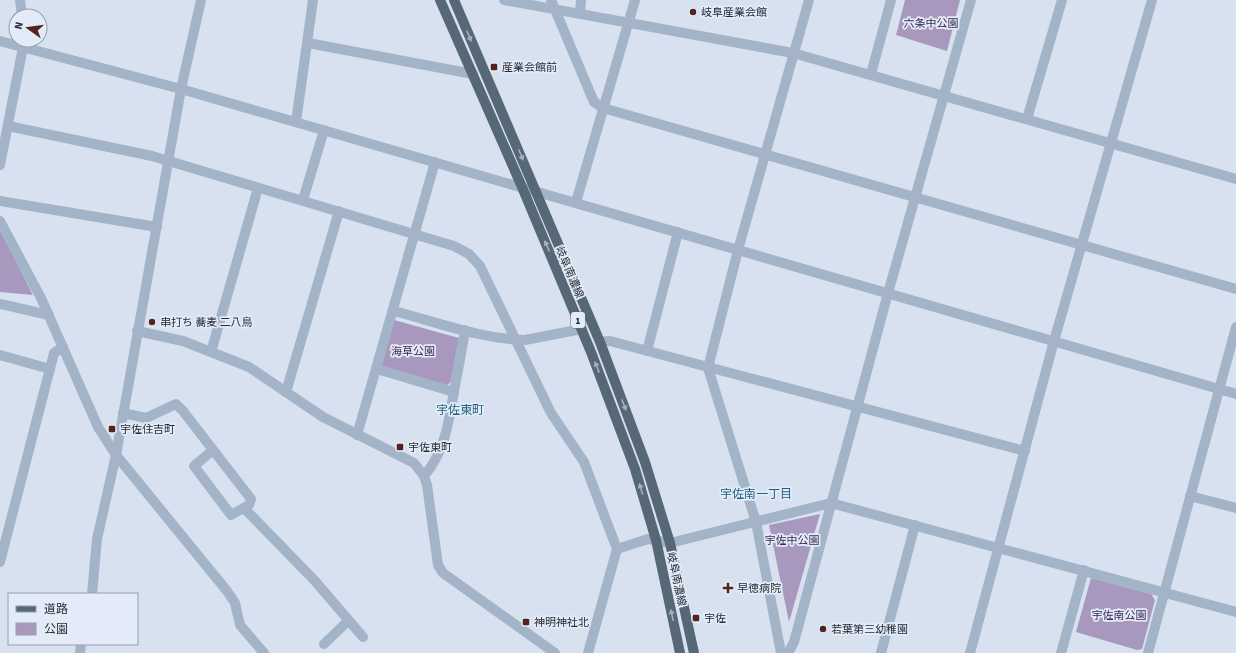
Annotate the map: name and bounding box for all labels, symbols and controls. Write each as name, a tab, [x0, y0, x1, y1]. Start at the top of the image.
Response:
place label: 岐阜産業会館	[701, 5, 767, 20]
marker: 岐阜産業会館	[688, 7, 698, 17]
north arrow	[8, 8, 48, 48]
park label: 六条中公園	[904, 16, 959, 31]
text: N	[11, 20, 27, 31]
one-way arrow	[466, 30, 472, 41]
place label: 産業会館前	[502, 60, 557, 75]
marker: 産業会館前	[489, 62, 499, 72]
one-way arrow	[518, 150, 524, 161]
one-way arrow	[544, 241, 550, 252]
street label: 岐阜南濃線	[552, 244, 587, 300]
road number: 1	[571, 312, 585, 328]
place label: 串打ち 蕎麦 二八鳥	[160, 315, 252, 330]
marker: 串打ち 蕎麦 二八鳥	[147, 317, 157, 327]
park label: 海草公園	[391, 344, 435, 359]
one-way arrow	[593, 360, 599, 372]
one-way arrow	[621, 399, 627, 411]
district label: 宇佐東町	[436, 402, 484, 419]
place label: 宇佐住吉町	[120, 422, 175, 437]
marker: 宇佐住吉町	[107, 424, 117, 434]
place label: 宇佐東町	[408, 440, 452, 455]
marker: 宇佐東町	[395, 442, 405, 452]
one-way arrow	[638, 482, 644, 494]
district label: 宇佐南一丁目	[720, 486, 792, 503]
park label: 宇佐中公園	[765, 533, 820, 548]
street label: 岐阜南濃線	[663, 551, 690, 608]
place label: 早徳病院	[737, 581, 781, 596]
marker: 早徳病院	[722, 582, 734, 594]
legend	[8, 593, 138, 645]
text: 道路	[44, 601, 68, 618]
park label: 宇佐南公園	[1092, 608, 1147, 623]
one-way arrow	[669, 609, 675, 621]
place label: 宇佐	[704, 611, 726, 626]
marker: 宇佐	[691, 613, 701, 623]
place label: 神明神社北	[534, 615, 589, 630]
marker: 神明神社北	[521, 617, 531, 627]
text: 公園	[44, 621, 68, 638]
place label: 若葉第三幼稚園	[831, 622, 908, 637]
marker: 若葉第三幼稚園	[818, 624, 828, 634]

